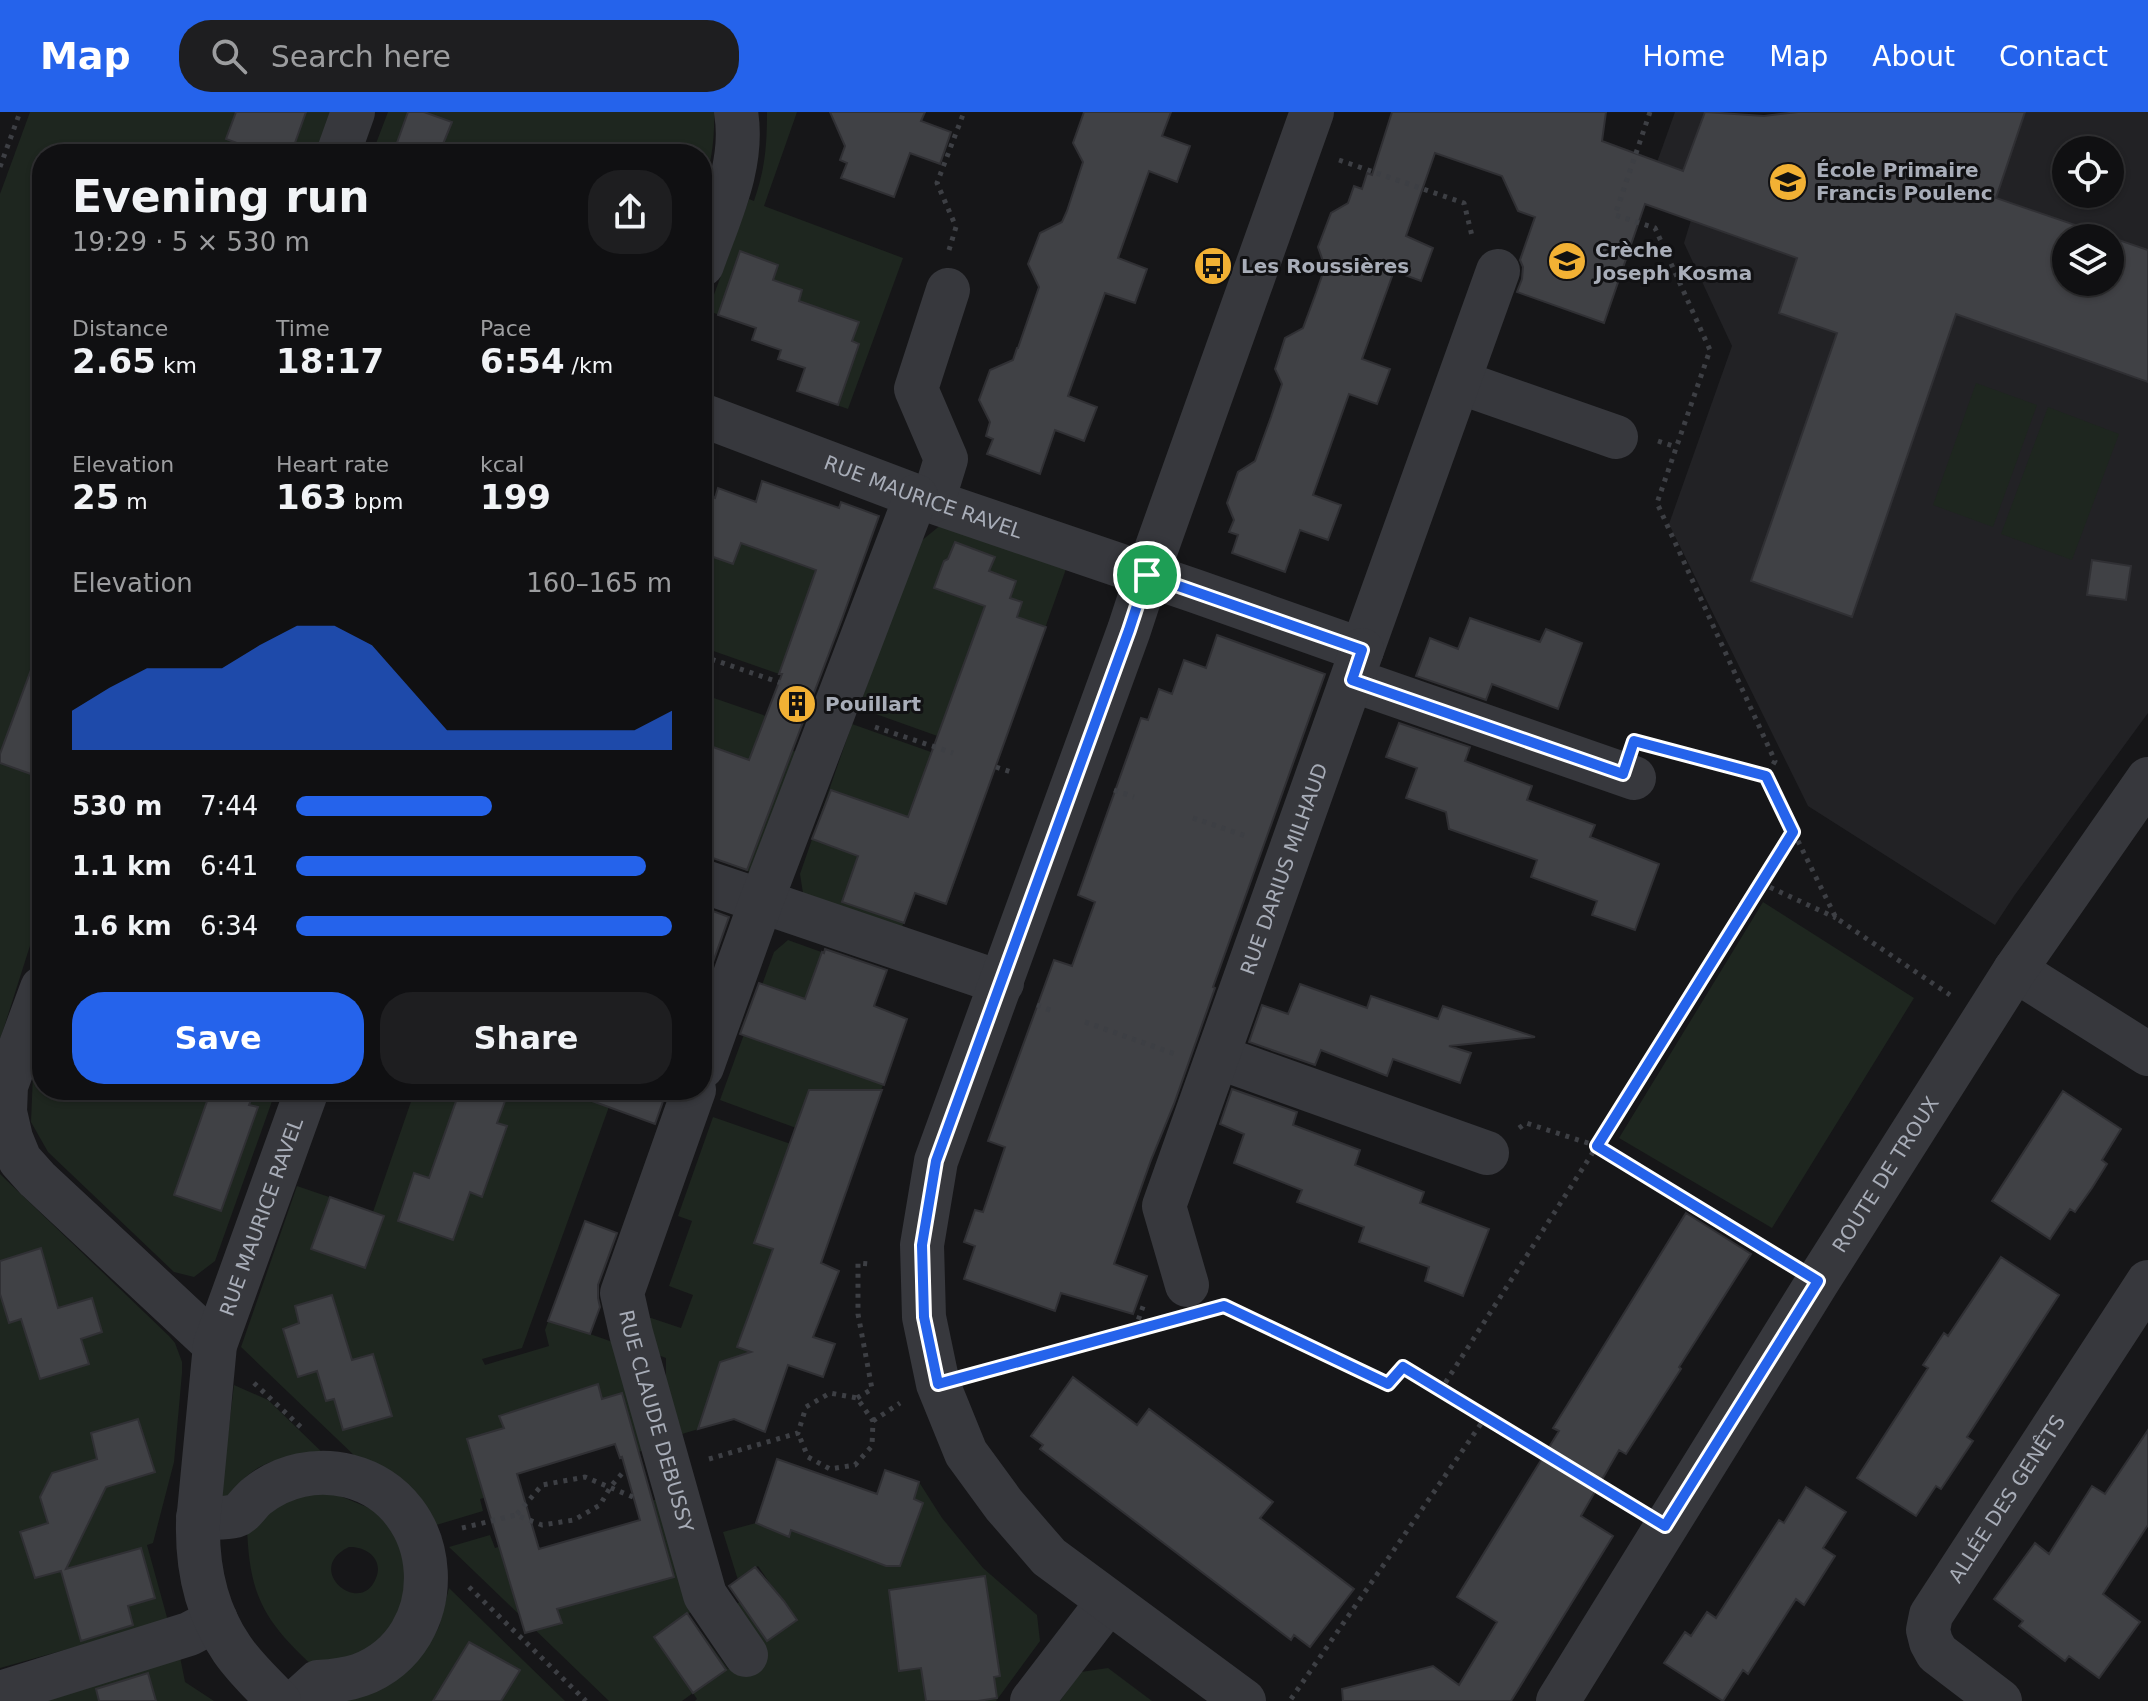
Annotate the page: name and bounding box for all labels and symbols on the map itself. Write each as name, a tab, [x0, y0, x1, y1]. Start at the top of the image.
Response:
place label: École Primaire Francis Poulenc	[1816, 158, 1993, 205]
school or university icon: École Primaire Francis Poulenc	[1767, 161, 1809, 203]
place label: Crèche Joseph Kosma	[1593, 238, 1752, 285]
school or university icon: Crèche Joseph Kosma	[1546, 240, 1588, 282]
bus stop icon: Les Roussières	[1192, 245, 1234, 287]
place label: Les Roussières	[1241, 254, 1409, 278]
street label: RUE MAURICE RAVEL	[821, 450, 1026, 544]
pin	[1113, 541, 1181, 609]
building icon: Pouillart	[776, 683, 818, 725]
place label: Pouillart	[825, 692, 922, 716]
street label: RUE DARIUS MILHAUD	[1235, 760, 1333, 978]
street label: ROUTE DE TROUX	[1827, 1092, 1944, 1257]
street label: RUE MAURICE RAVEL	[215, 1114, 308, 1319]
street label: RUE CLAUDE DEBUSSY	[614, 1308, 699, 1536]
street label: ALLÉE DES GENÊTS	[1943, 1410, 2070, 1587]

